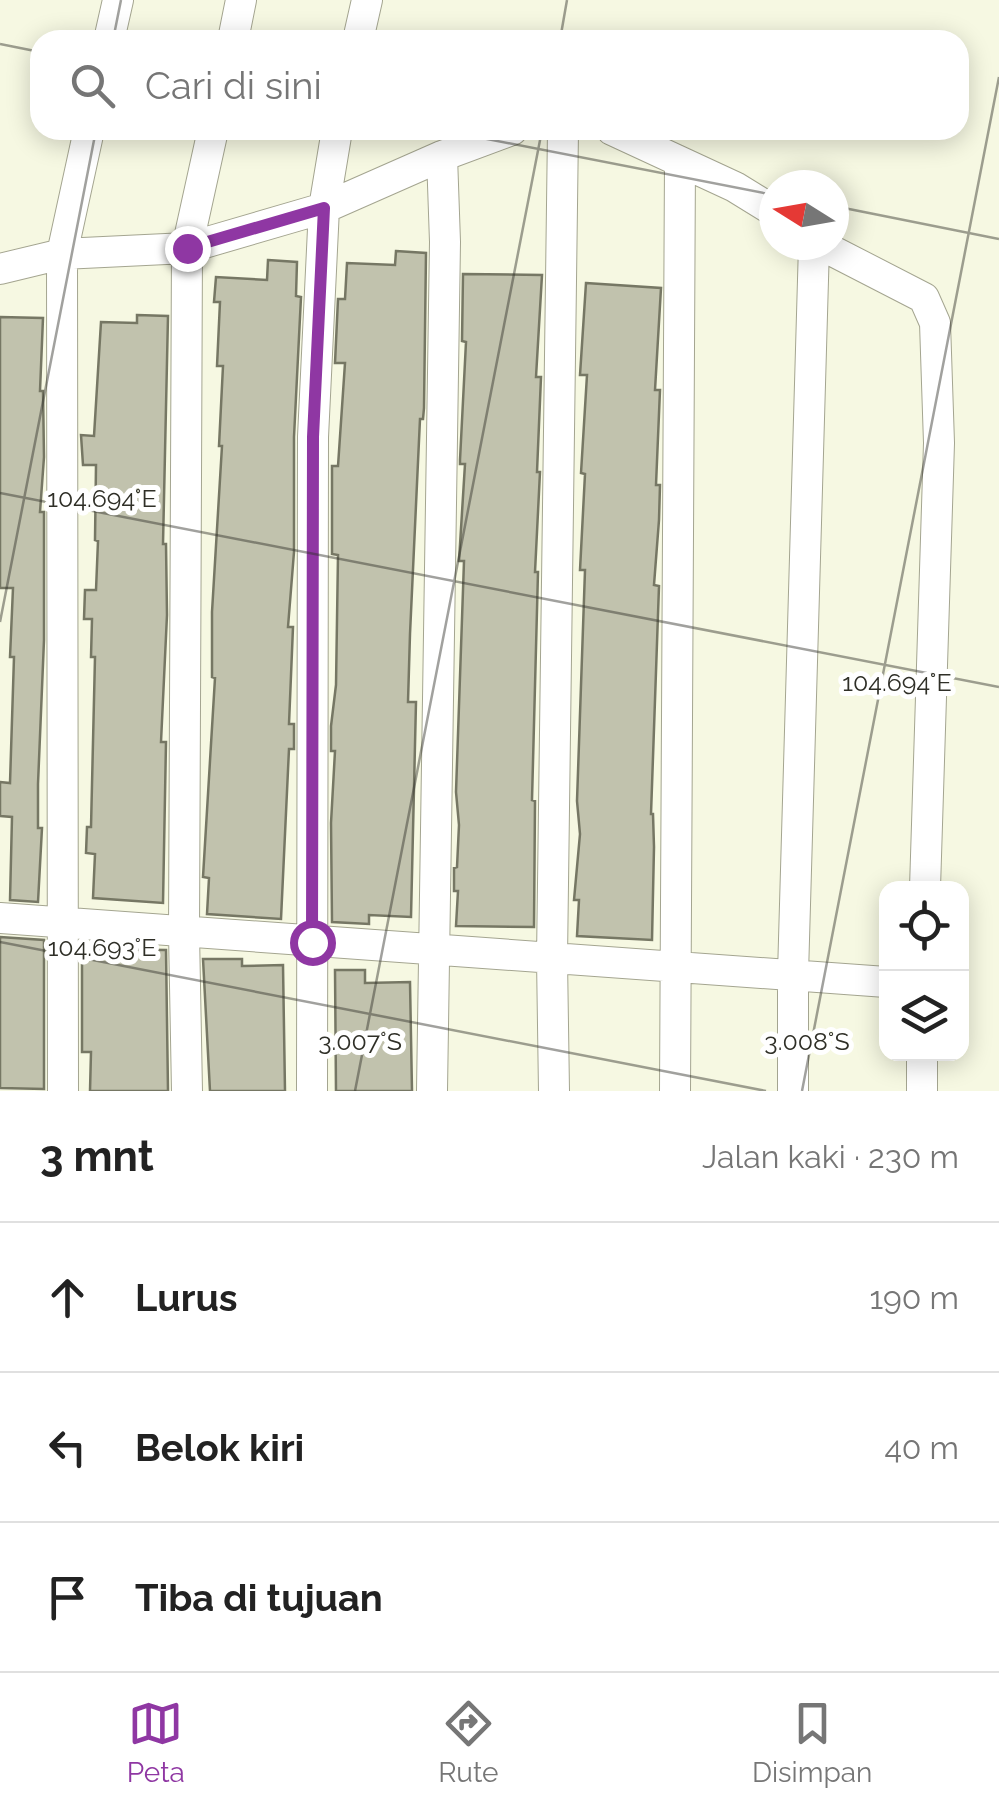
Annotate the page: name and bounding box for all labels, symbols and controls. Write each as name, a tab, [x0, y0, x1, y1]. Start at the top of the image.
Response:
search box	[30, 30, 969, 140]
icon: search	[65, 58, 120, 113]
text: Cari di sini	[145, 63, 322, 108]
north arrow	[759, 170, 849, 260]
route end	[165, 226, 211, 272]
text: 104.694°E	[47, 483, 157, 513]
text: 104.694°E	[842, 667, 952, 697]
map controls	[879, 881, 969, 1061]
button: locate	[879, 881, 969, 971]
route start	[290, 920, 336, 966]
text: 104.693°E	[48, 932, 156, 962]
button: layers	[879, 971, 969, 1061]
text: 3.007°S	[318, 1026, 402, 1056]
text: 3.008°S	[764, 1026, 850, 1056]
text: 3 mnt	[40, 1132, 154, 1181]
text: Jalan kaki · 230 m	[702, 1138, 959, 1175]
icon: ahead	[40, 1270, 95, 1325]
text: Lurus	[135, 1275, 238, 1320]
text: 190 m	[869, 1279, 959, 1316]
icon: left	[40, 1420, 95, 1475]
text: Belok kiri	[135, 1425, 304, 1470]
text: 40 m	[884, 1429, 959, 1466]
icon: arrive	[40, 1570, 95, 1625]
text: Tiba di tujuan	[135, 1575, 383, 1620]
tab: Peta	[127, 1696, 185, 1789]
tab: Rute	[438, 1696, 499, 1789]
tab: Disimpan	[752, 1696, 872, 1789]

